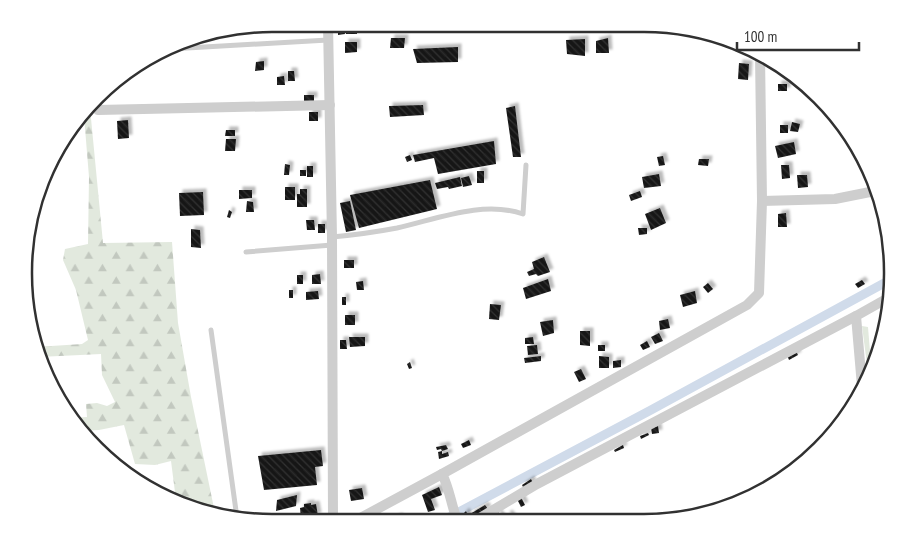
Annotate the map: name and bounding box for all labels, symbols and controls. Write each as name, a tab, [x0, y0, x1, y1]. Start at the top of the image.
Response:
scale bar	[737, 20, 860, 52]
text: 100 m	[744, 27, 777, 46]

